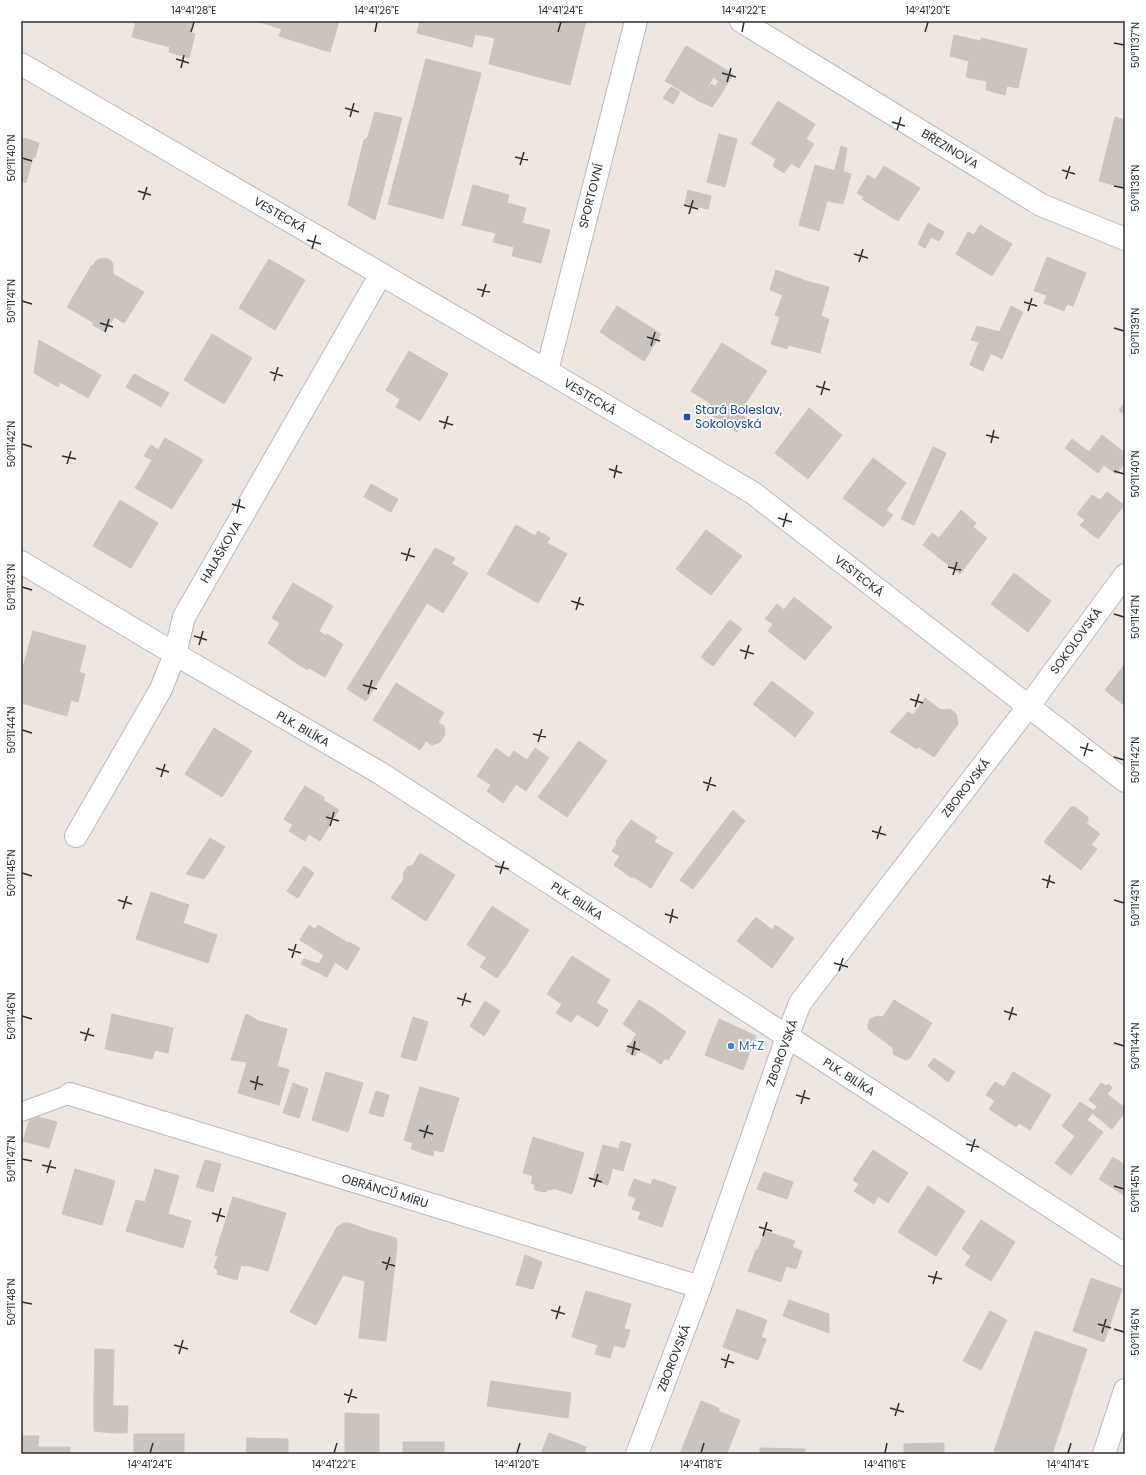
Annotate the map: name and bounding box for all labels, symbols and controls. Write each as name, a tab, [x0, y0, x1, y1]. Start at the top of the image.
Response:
text: 14°41'28"E	[172, 3, 216, 18]
text: 14°41'26"E	[355, 3, 399, 18]
text: 14°41'24"E	[539, 3, 583, 18]
text: 14°41'22"E	[722, 3, 766, 18]
text: 14°41'20"E	[906, 3, 950, 18]
text: 50°11'37"N	[1128, 22, 1143, 68]
street label: BŘEZINOVA	[918, 125, 982, 172]
text: 50°11'40"N	[4, 134, 19, 182]
street label: SPORTOVNÍ	[574, 162, 607, 230]
text: 50°11'38"N	[1128, 165, 1143, 211]
street label: VESTECKÁ	[251, 193, 310, 237]
text: 50°11'41"N	[4, 279, 19, 323]
text: 50°11'39"N	[1128, 308, 1143, 354]
street label: VESTECKÁ	[561, 374, 620, 419]
place label: Stará Boleslav, Sokolovská	[695, 401, 783, 432]
marker: Stará Boleslav, Sokolovská	[682, 412, 692, 422]
text: 50°11'42"N	[4, 421, 19, 467]
text: 50°11'40"N	[1128, 450, 1143, 498]
street label: HALAŠKOVA	[196, 517, 245, 586]
street label: VESTECKÁ	[831, 551, 888, 600]
text: 50°11'43"N	[4, 564, 19, 610]
text: 50°11'41"N	[1128, 595, 1143, 639]
street label: SOKOLOVSKÁ	[1046, 604, 1105, 677]
text: 50°11'44"N	[4, 706, 19, 754]
street label: PLK. BILÍKA	[274, 707, 333, 751]
text: 50°11'42"N	[1128, 737, 1143, 783]
street label: ZBOROVSKÁ	[937, 755, 994, 821]
text: 50°11'45"N	[4, 849, 19, 897]
street label: PLK. BILÍKA	[548, 877, 607, 924]
text: 50°11'43"N	[1128, 880, 1143, 926]
text: 50°11'46"N	[4, 992, 19, 1040]
street label: ZBOROVSKÁ	[761, 1017, 802, 1089]
text: 50°11'44"N	[1128, 1022, 1143, 1070]
place label: M+Z	[739, 1037, 764, 1054]
marker: M+Z	[726, 1041, 736, 1051]
street label: PLK. BILÍKA	[820, 1053, 879, 1100]
text: 50°11'47"N	[4, 1136, 19, 1182]
text: 50°11'45"N	[1128, 1165, 1143, 1213]
street label: OBRÁNCŮ MÍRU	[340, 1169, 431, 1212]
text: 50°11'48"N	[4, 1278, 19, 1326]
text: 50°11'46"N	[1128, 1308, 1143, 1356]
street label: ZBOROVSKÁ	[653, 1322, 694, 1394]
text: 14°41'24"E	[128, 1457, 172, 1472]
text: 14°41'22"E	[312, 1457, 356, 1472]
text: 14°41'20"E	[495, 1457, 539, 1472]
text: 14°41'18"E	[680, 1457, 722, 1472]
text: 14°41'16"E	[864, 1457, 906, 1472]
text: 14°41'14"E	[1047, 1457, 1089, 1472]

